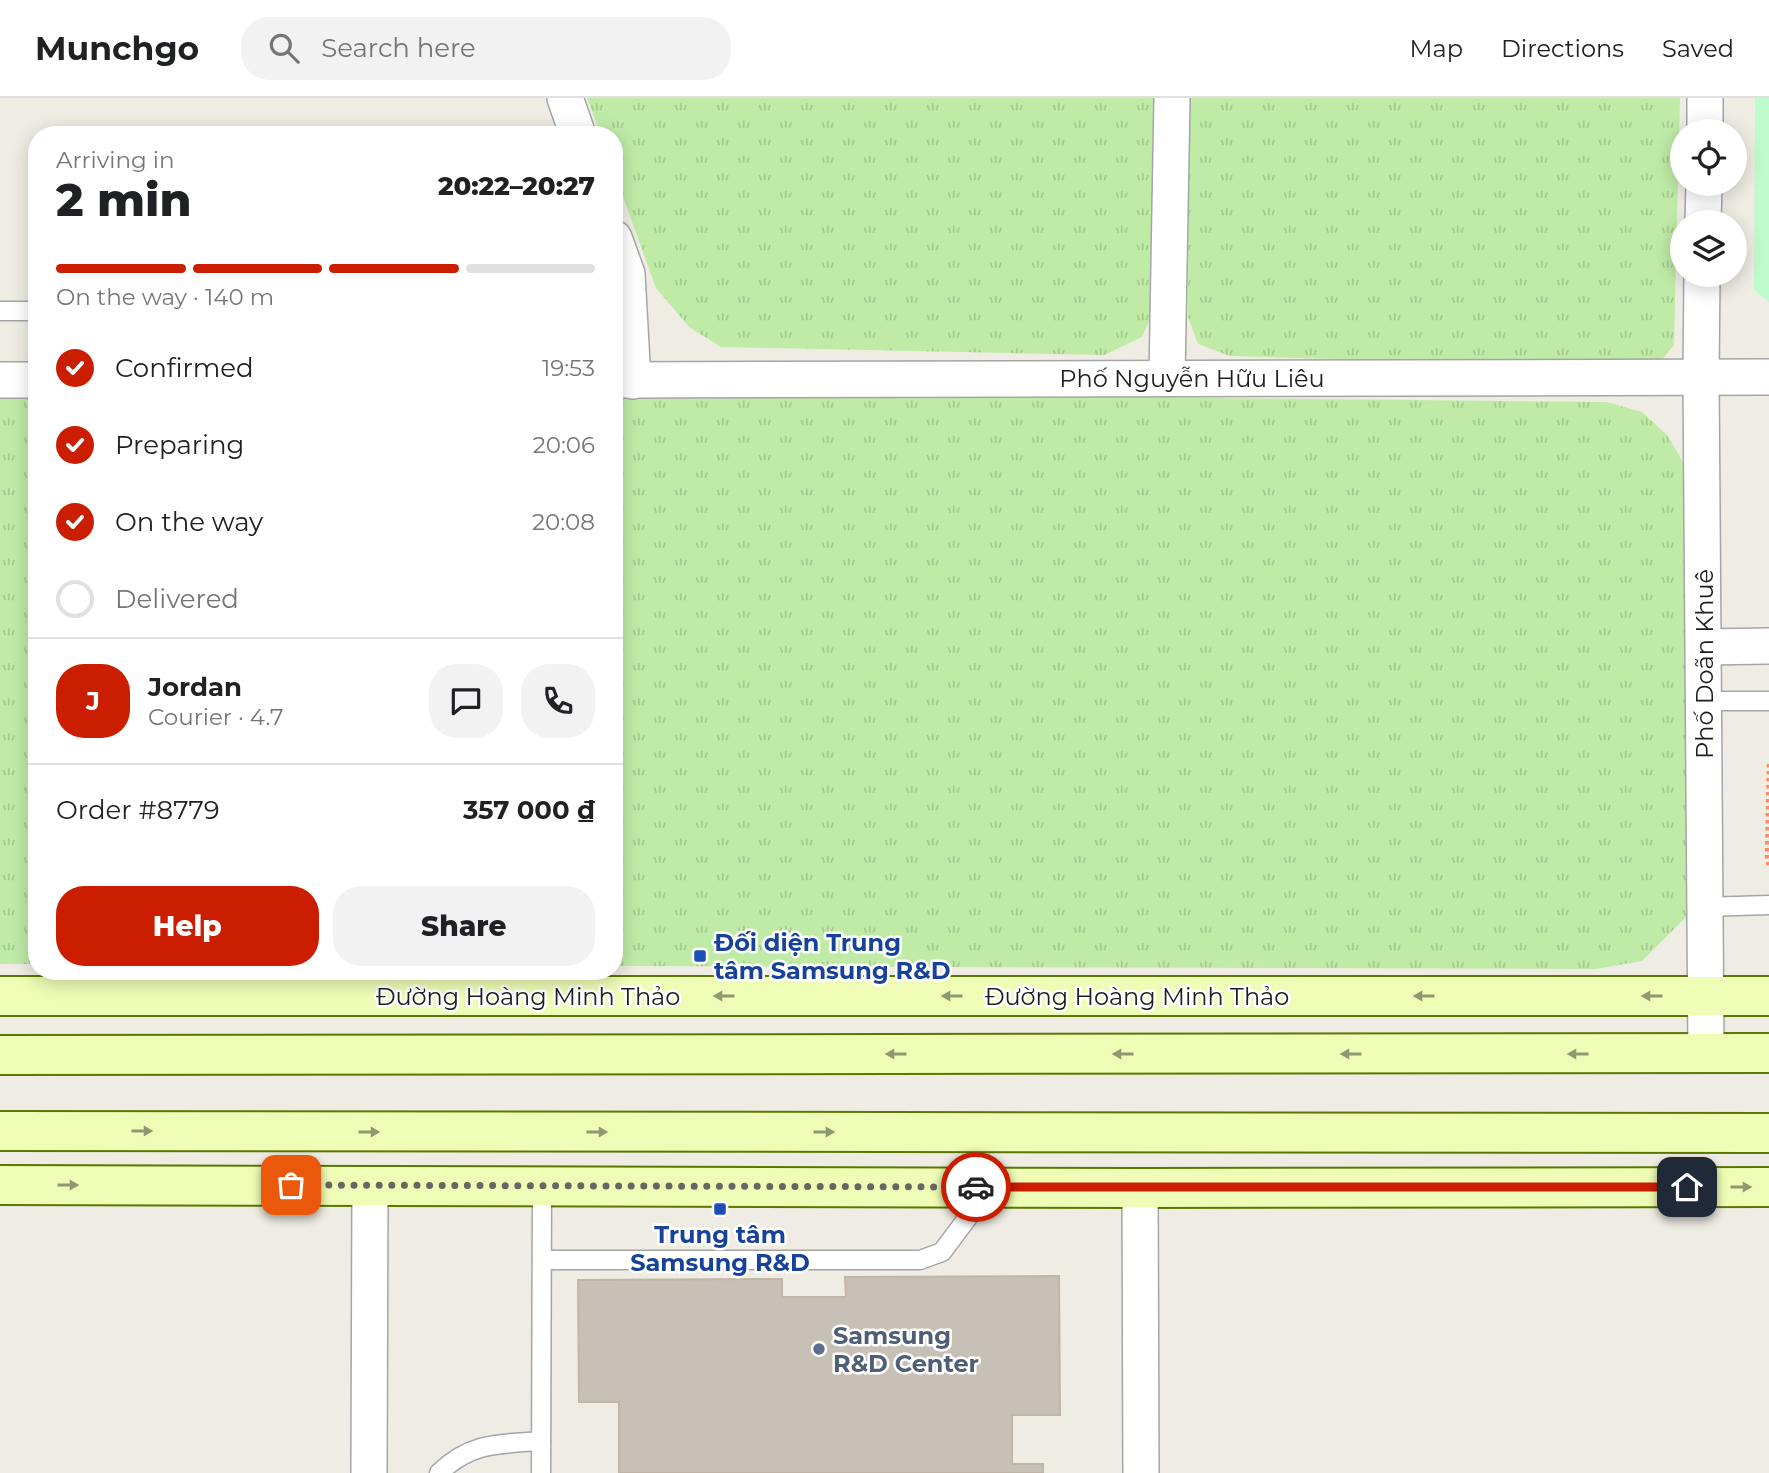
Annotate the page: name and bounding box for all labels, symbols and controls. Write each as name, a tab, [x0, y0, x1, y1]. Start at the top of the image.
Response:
search box	[241, 17, 731, 80]
text: Munchgo	[35, 28, 199, 68]
icon: search	[265, 29, 303, 67]
text: Search here	[321, 32, 476, 64]
text: Map	[1410, 34, 1463, 63]
text: Directions	[1501, 34, 1624, 63]
text: Saved	[1662, 34, 1734, 63]
map controls	[1670, 119, 1747, 287]
button: locate	[1670, 119, 1747, 196]
text: Arriving in	[56, 146, 175, 174]
text: 20:22–20:27	[438, 170, 595, 202]
text: 2 min	[56, 171, 191, 228]
button: layers	[1670, 210, 1747, 287]
text: On the way · 140 m	[56, 283, 274, 311]
icon: check	[56, 349, 94, 387]
text: Confirmed	[115, 352, 254, 384]
text: 19:53	[542, 354, 595, 382]
street label: Phố Nguyễn Hữu Liêu	[1059, 364, 1325, 393]
icon: check	[56, 426, 94, 464]
text: Preparing	[115, 429, 244, 461]
text: 20:06	[533, 431, 595, 459]
icon: check	[56, 503, 94, 541]
text: On the way	[115, 506, 263, 538]
text: 20:08	[532, 508, 595, 536]
street label: Phố Doãn Khuê	[1690, 569, 1719, 759]
text: Delivered	[115, 583, 239, 615]
button: chat	[429, 664, 503, 738]
button: phone	[521, 664, 595, 738]
text: Jordan	[148, 671, 242, 703]
text: J	[86, 685, 100, 717]
text: Courier · 4.7	[148, 703, 284, 731]
text: Order #8779	[56, 794, 220, 826]
text: 357 000 ₫	[463, 794, 595, 826]
button: Help	[56, 886, 319, 966]
button: Share	[333, 886, 595, 966]
place label: Đối diện Trung tâm Samsung R&D	[714, 928, 951, 985]
marker: Đối diện Trung tâm Samsung R&D	[692, 948, 708, 964]
street label: Đường Hoàng Minh Thảo	[376, 982, 680, 1011]
street label: Đường Hoàng Minh Thảo	[985, 982, 1289, 1011]
one-way arrow	[713, 990, 735, 1002]
one-way arrow	[941, 990, 963, 1002]
one-way arrow	[1413, 990, 1435, 1002]
one-way arrow	[1641, 990, 1663, 1002]
one-way arrow	[885, 1048, 907, 1060]
one-way arrow	[1112, 1048, 1134, 1060]
one-way arrow	[1340, 1048, 1362, 1060]
one-way arrow	[1567, 1048, 1589, 1060]
one-way arrow	[131, 1125, 153, 1137]
one-way arrow	[358, 1126, 380, 1138]
one-way arrow	[586, 1126, 608, 1138]
one-way arrow	[813, 1126, 835, 1138]
courier	[941, 1152, 1011, 1222]
pin	[261, 1155, 321, 1215]
pin	[1657, 1157, 1717, 1217]
icon: bag	[272, 1166, 310, 1204]
icon: car	[957, 1168, 995, 1206]
icon: home	[1668, 1168, 1706, 1206]
one-way arrow	[57, 1179, 79, 1191]
one-way arrow	[1730, 1181, 1752, 1193]
marker: Trung tâm Samsung R&D	[712, 1201, 728, 1217]
place label: Trung tâm Samsung R&D	[630, 1220, 810, 1277]
place label: Samsung R&D Center	[833, 1321, 979, 1378]
marker: Samsung R&D Center	[811, 1341, 827, 1357]

